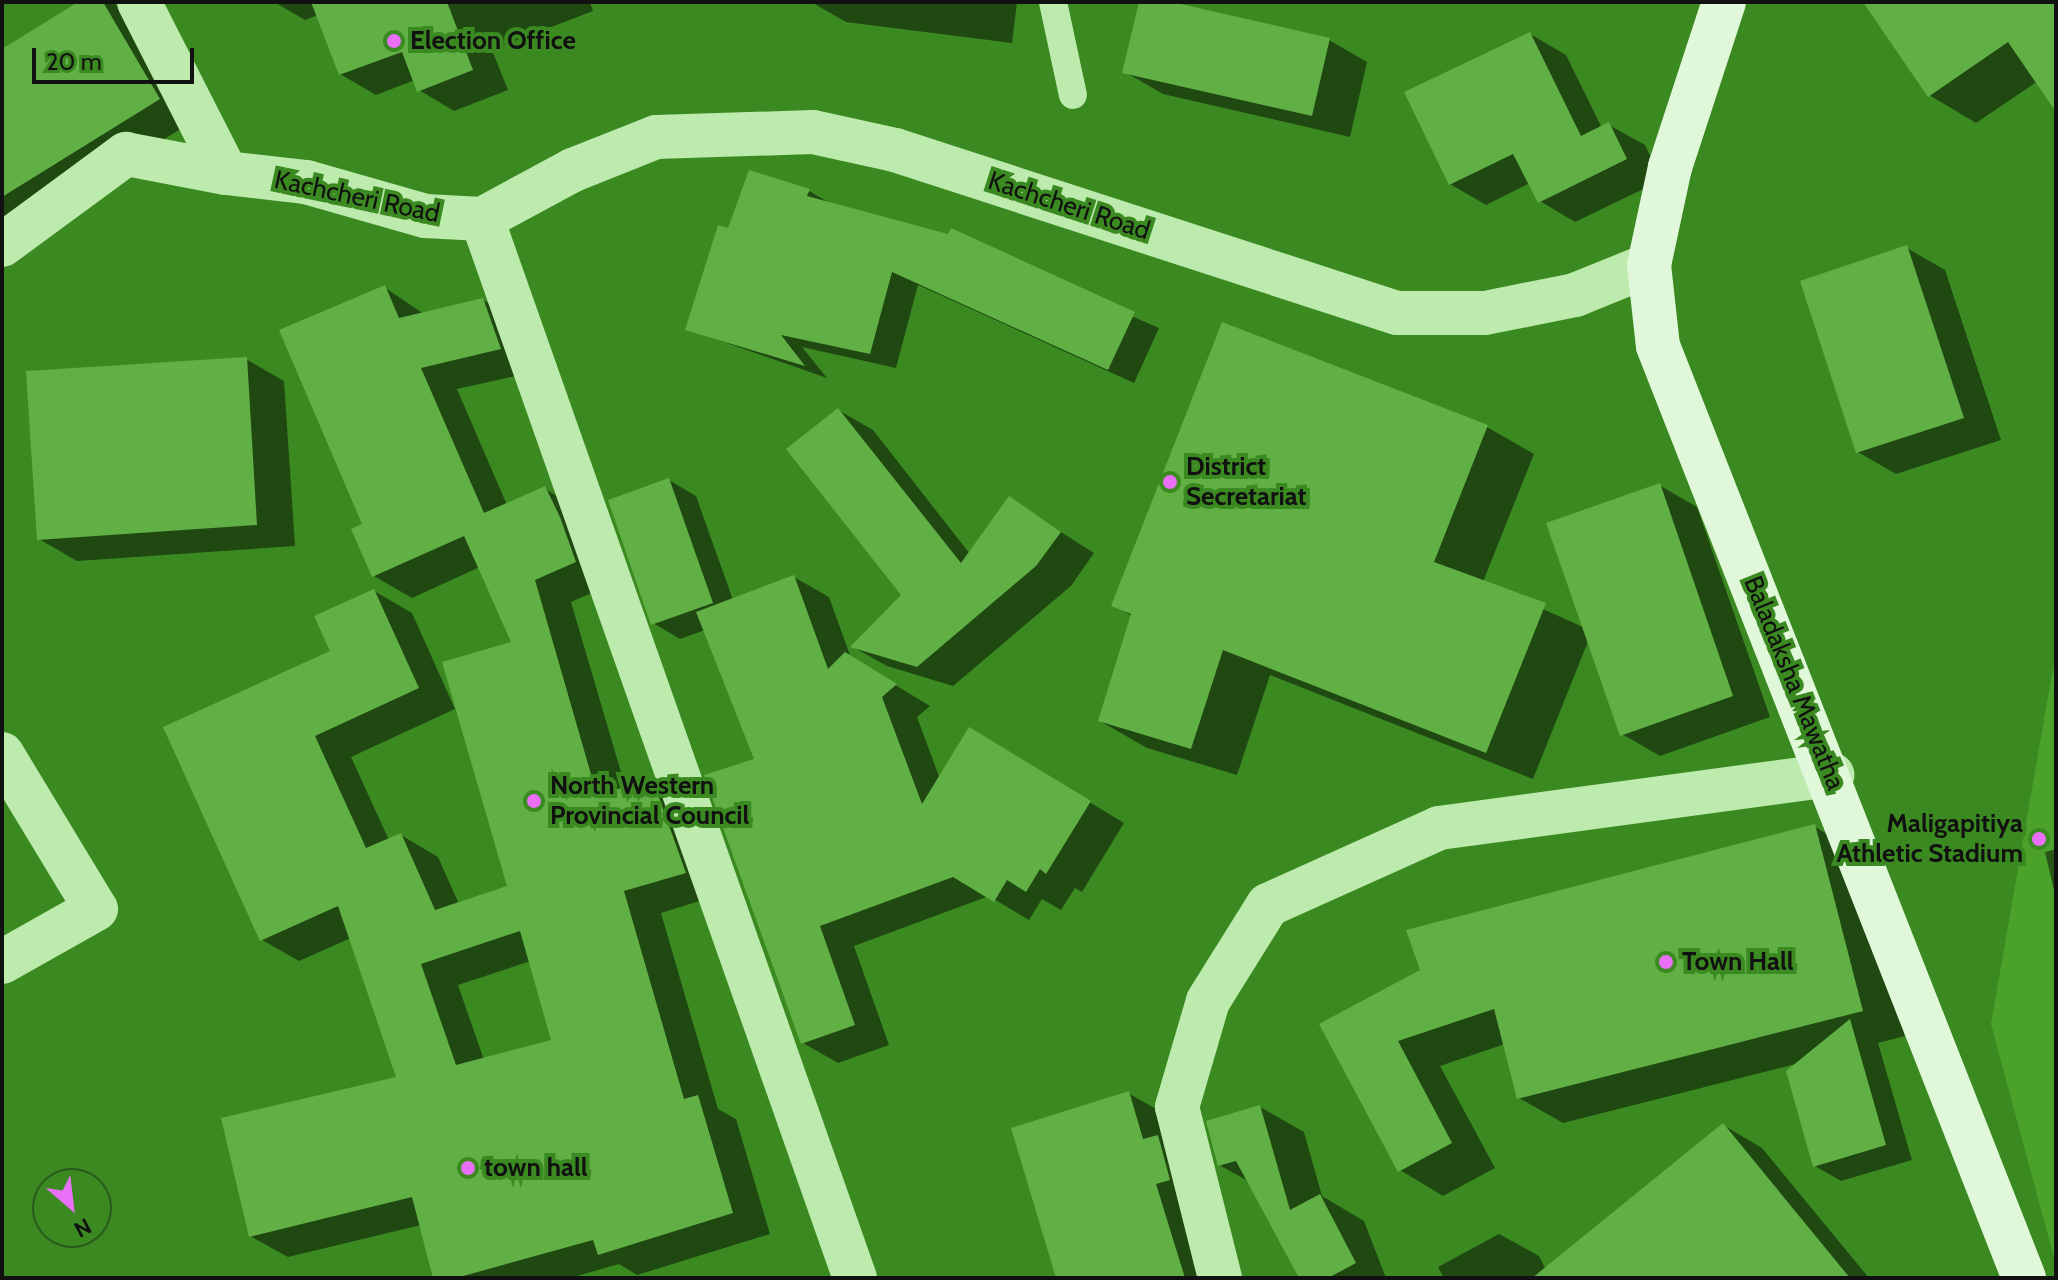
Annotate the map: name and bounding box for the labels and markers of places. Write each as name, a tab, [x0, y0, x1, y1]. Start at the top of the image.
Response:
place label: Election Office	[410, 25, 576, 57]
marker: Election Office	[385, 32, 403, 50]
place label: District Secretariat	[1186, 451, 1306, 512]
marker: District Secretariat	[1161, 473, 1179, 491]
place label: North Western Provincial Council	[550, 770, 749, 832]
marker: North Western Provincial Council	[525, 792, 543, 810]
place label: Maligapitiya Athletic Stadium	[1836, 808, 2023, 870]
marker: Maligapitiya Athletic Stadium	[2030, 830, 2048, 848]
place label: Town Hall	[1682, 946, 1794, 978]
marker: Town Hall	[1657, 953, 1675, 971]
place label: town hall	[484, 1152, 588, 1184]
marker: town hall	[459, 1159, 477, 1177]

